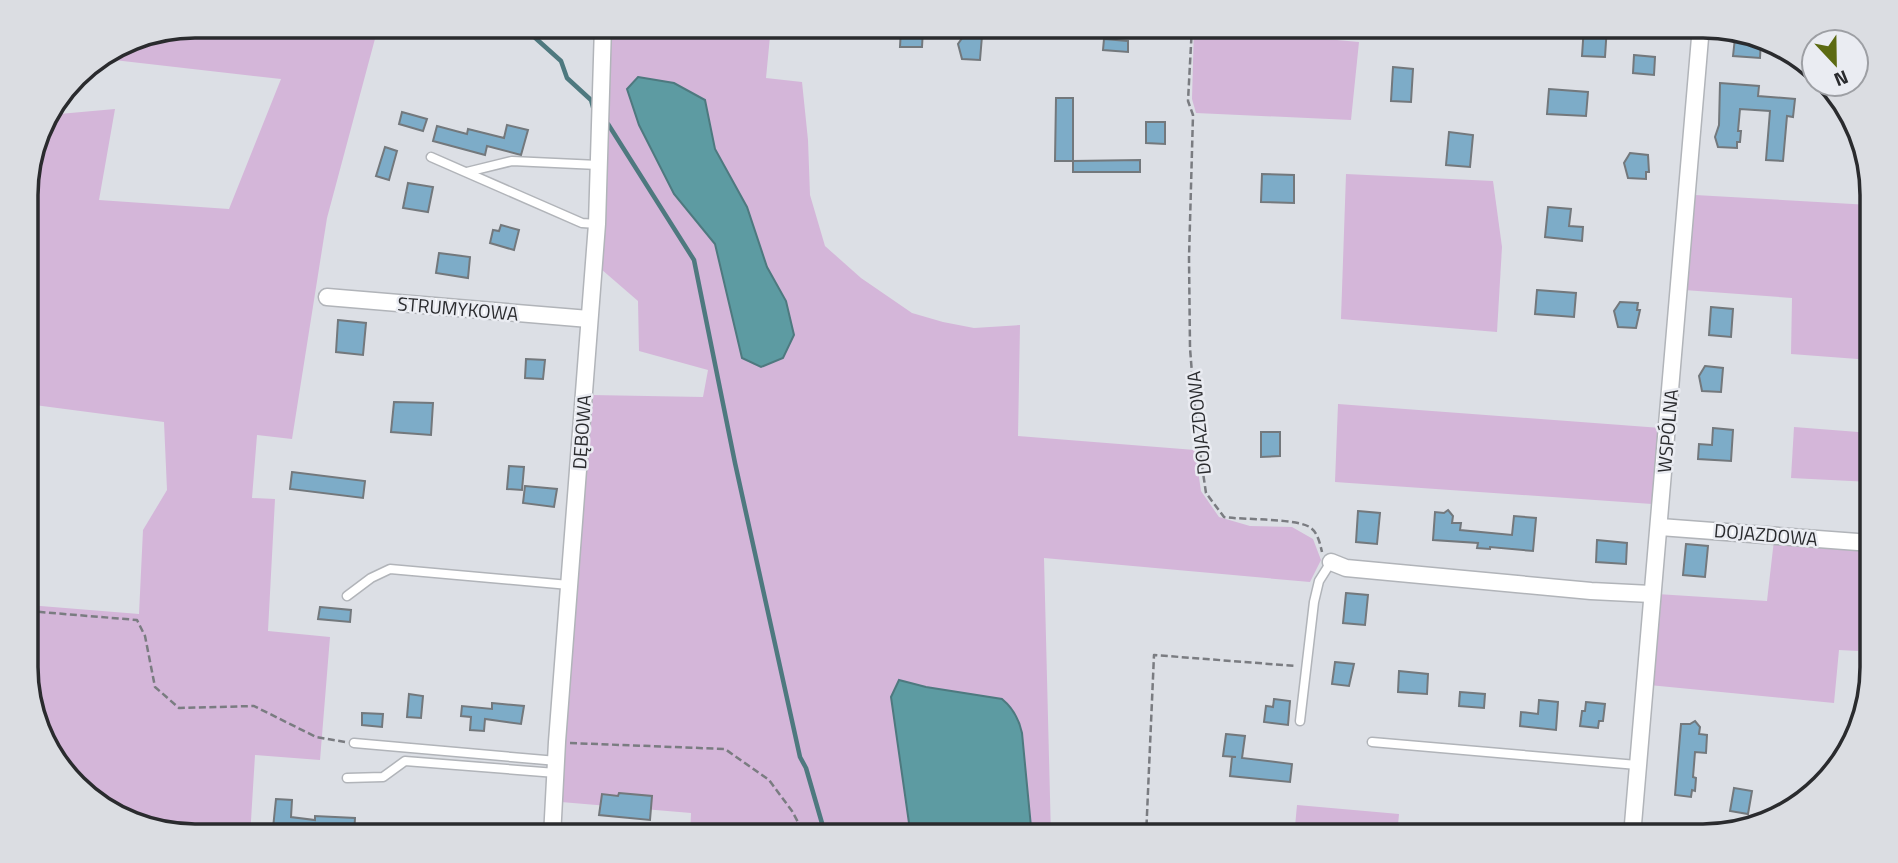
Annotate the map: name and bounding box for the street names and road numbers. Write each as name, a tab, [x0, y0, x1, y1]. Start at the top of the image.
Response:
street label: STRUMYKOWA	[396, 288, 520, 328]
street label: DOJAZDOWA	[1178, 370, 1218, 476]
street label: WSPÓLNA	[1649, 388, 1685, 474]
street label: DĘBOWA	[564, 394, 598, 470]
street label: DOJAZDOWA	[1713, 515, 1819, 553]

